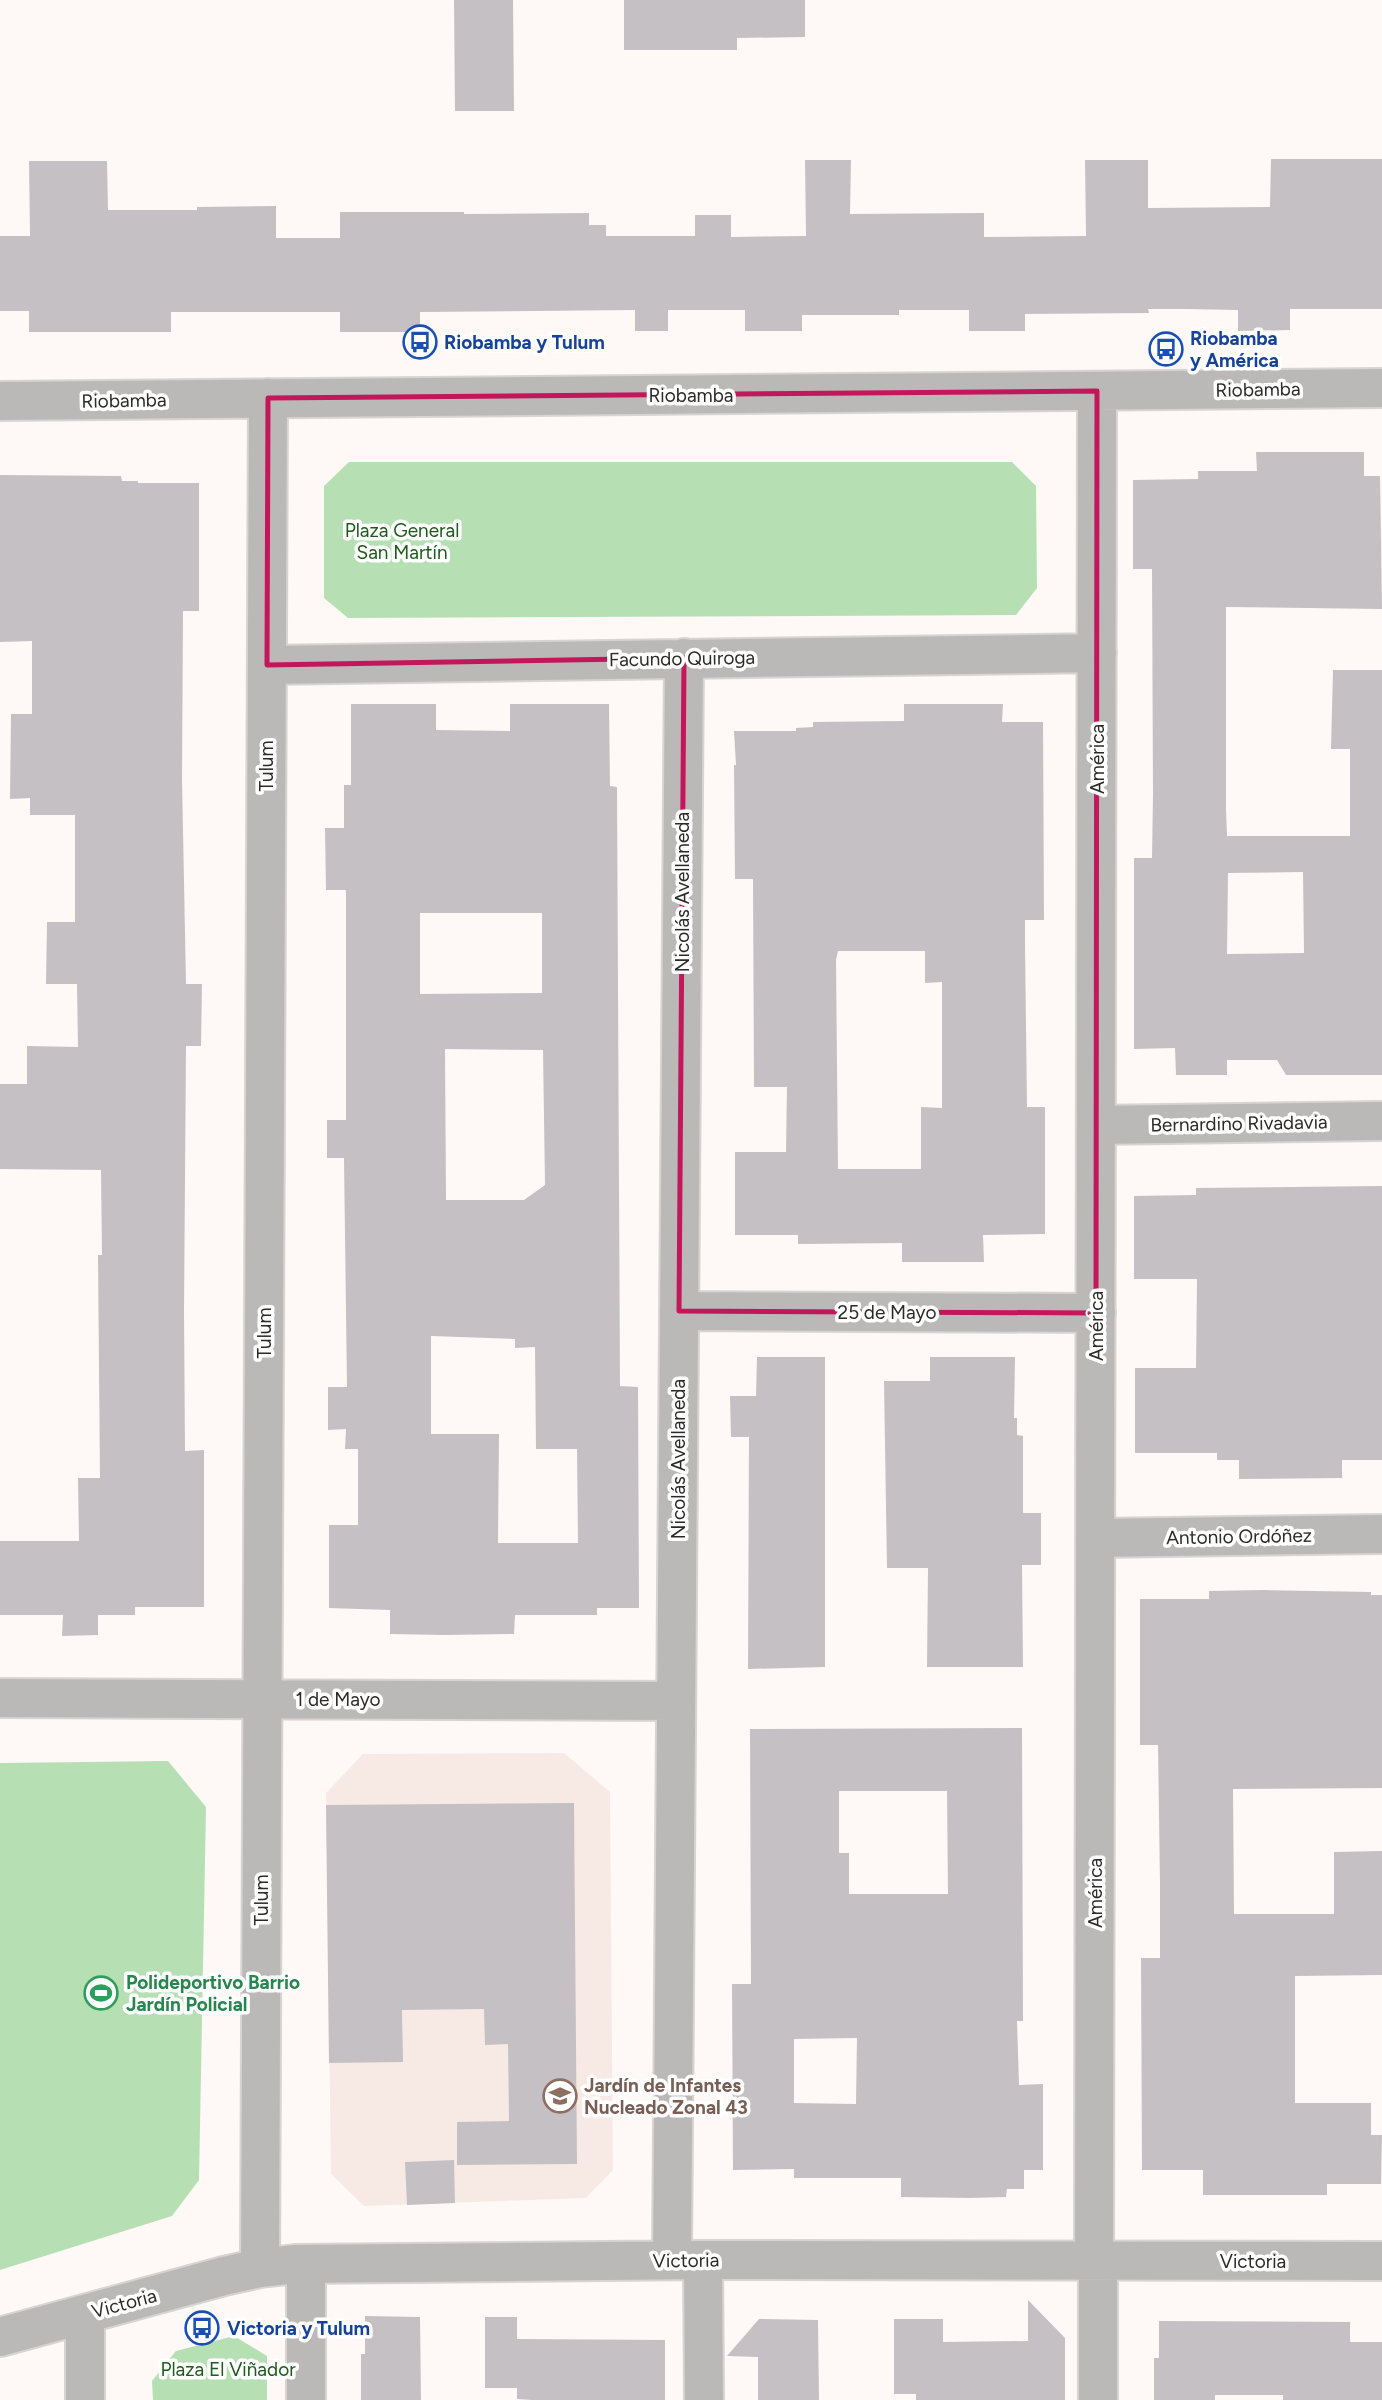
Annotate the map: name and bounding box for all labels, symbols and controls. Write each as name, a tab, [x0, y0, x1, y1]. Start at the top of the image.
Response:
bus stop icon: Riobamba y Tulum	[401, 323, 439, 361]
place label: Riobamba y América	[1190, 327, 1279, 372]
bus stop icon: Riobamba y América	[1147, 330, 1185, 368]
place label: Riobamba y Tulum	[444, 331, 605, 354]
street label: Riobamba	[1215, 377, 1301, 402]
street label: Riobamba	[648, 384, 734, 407]
street label: Riobamba	[81, 388, 167, 413]
park label: Plaza General San Martín	[345, 519, 459, 564]
street label: Facundo Quiroga	[609, 646, 755, 671]
street label: América	[1086, 724, 1109, 794]
street label: Tulum	[255, 740, 278, 792]
street label: Nicolás Avellaneda	[671, 812, 694, 972]
street label: Bernardino Rivadavia	[1150, 1110, 1328, 1137]
street label: América	[1085, 1291, 1108, 1361]
street label: 25 de Mayo	[838, 1301, 936, 1324]
street label: Tulum	[253, 1307, 276, 1359]
street label: Nicolás Avellaneda	[667, 1379, 690, 1539]
street label: Antonio Ordóñez	[1166, 1524, 1312, 1549]
street label: 1 de Mayo	[295, 1688, 381, 1711]
street label: América	[1084, 1858, 1107, 1928]
street label: Tulum	[250, 1874, 273, 1926]
place label: Polideportivo Barrio Jardín Policial	[126, 1971, 300, 2016]
sports icon: Polideportivo Barrio Jardín Policial	[82, 1974, 120, 2012]
place label: Jardín de Infantes Nucleado Zonal 43	[584, 2074, 748, 2119]
school or university icon: Jardín de Infantes Nucleado Zonal 43	[541, 2077, 579, 2115]
street label: Victoria	[653, 2248, 719, 2273]
street label: Victoria	[1220, 2250, 1286, 2273]
street label: Victoria	[89, 2284, 159, 2323]
bus stop icon: Victoria y Tulum	[183, 2309, 221, 2347]
place label: Victoria y Tulum	[227, 2317, 370, 2340]
park label: Plaza El Viñador	[160, 2358, 296, 2381]

